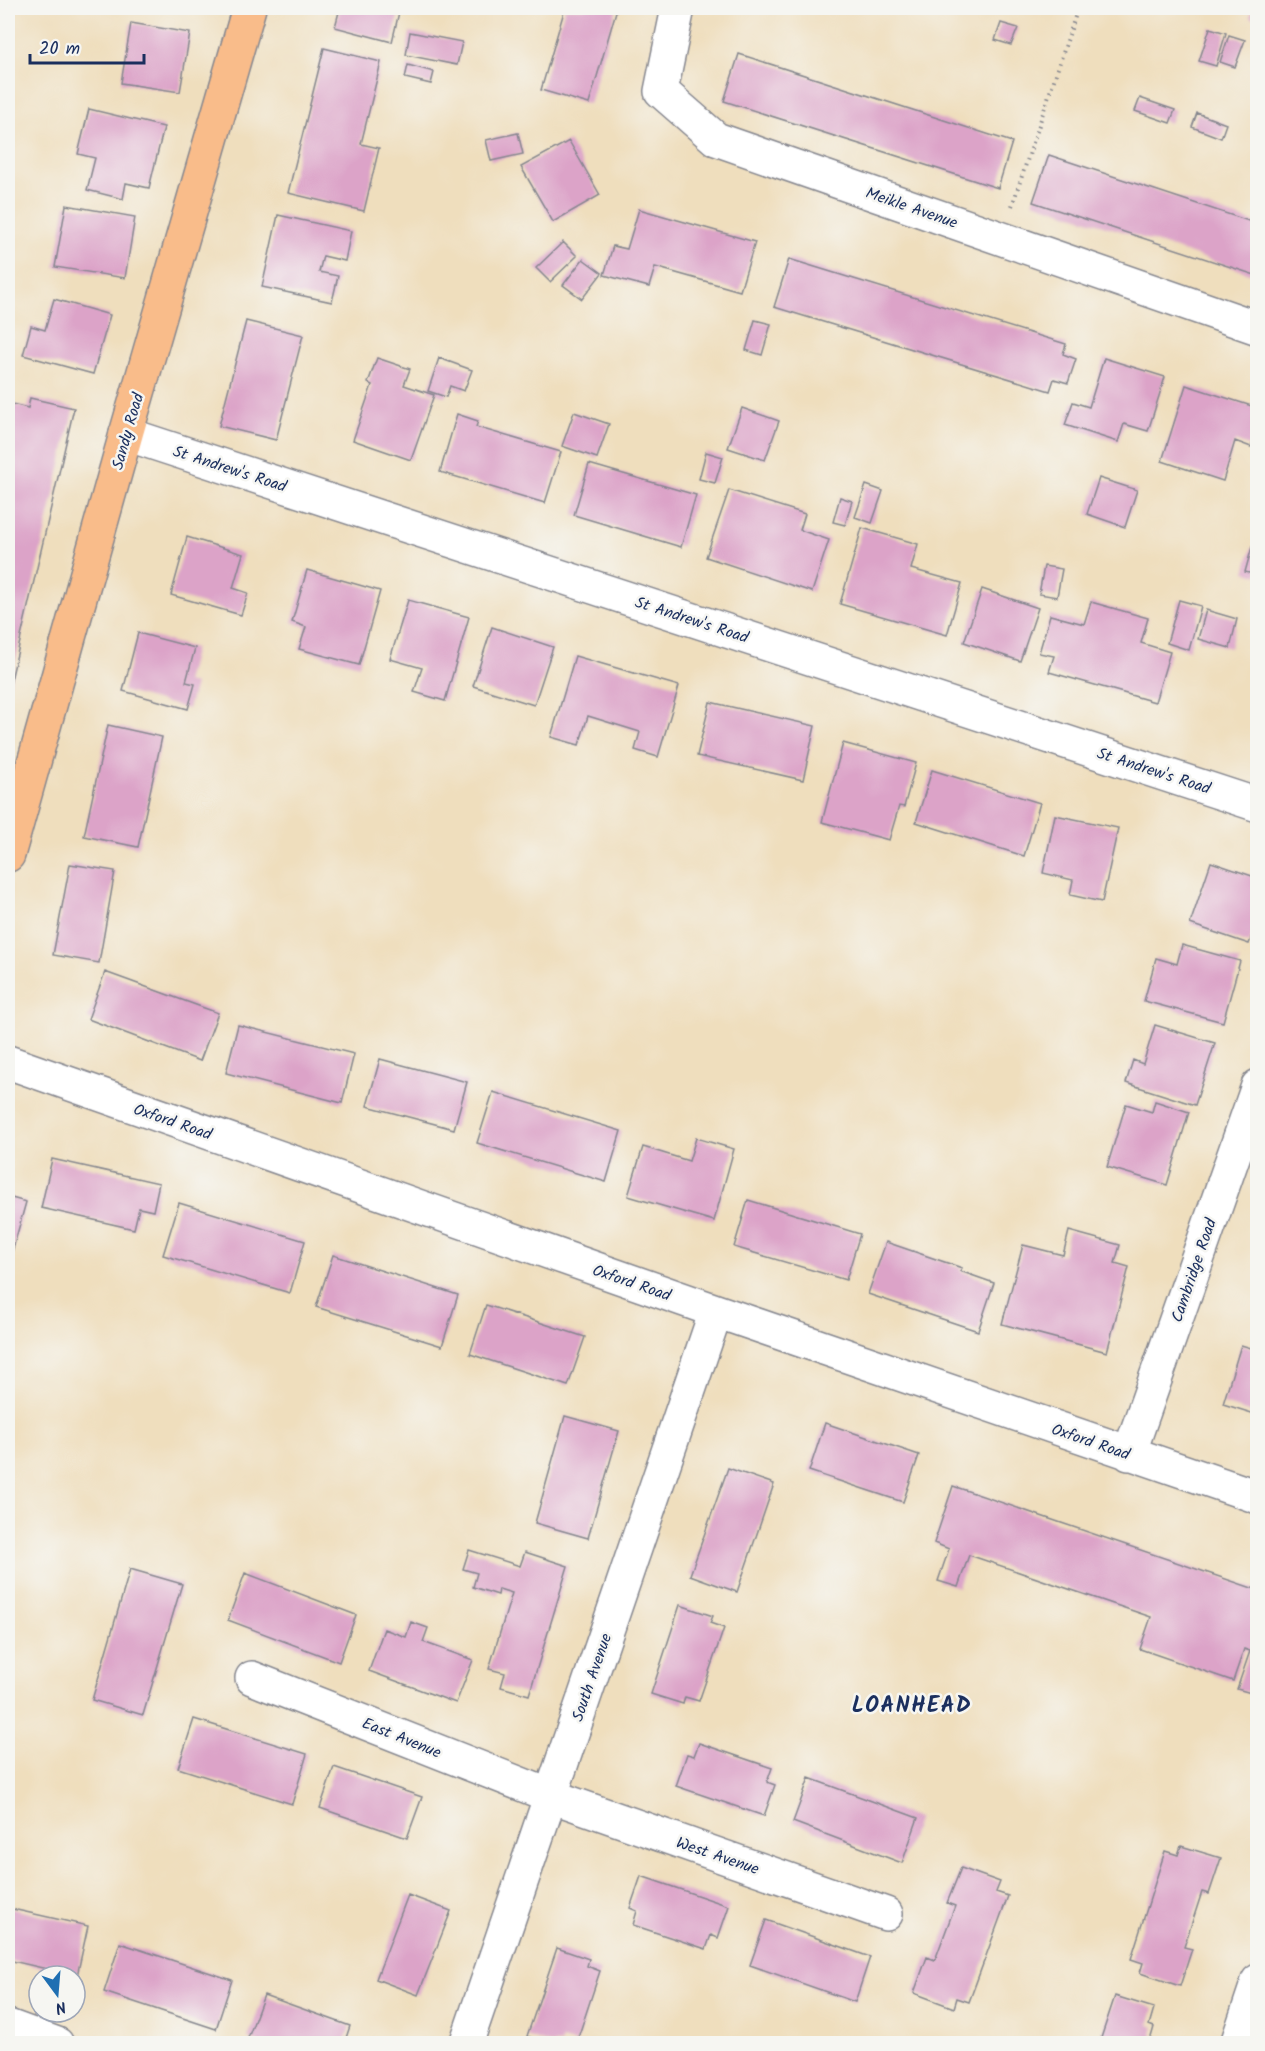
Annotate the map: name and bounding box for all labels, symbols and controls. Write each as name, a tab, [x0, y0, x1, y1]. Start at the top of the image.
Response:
scale bar	[30, 27, 144, 65]
text: 20 m	[39, 35, 80, 64]
street label: Meikle Avenue	[862, 181, 961, 236]
street label: Sandy Road	[106, 389, 152, 473]
street label: St Andrew's Road	[169, 439, 291, 500]
street label: St Andrew's Road	[631, 590, 753, 651]
street label: St Andrew's Road	[1093, 741, 1215, 802]
street label: Oxford Road	[130, 1097, 216, 1148]
street label: Cambridge Road	[1165, 1214, 1224, 1326]
street label: Oxford Road	[589, 1258, 675, 1309]
street label: Oxford Road	[1048, 1417, 1134, 1468]
street label: South Avenue	[566, 1630, 619, 1725]
district label: LOANHEAD	[852, 1689, 972, 1724]
street label: East Avenue	[358, 1711, 445, 1766]
street label: West Avenue	[673, 1831, 762, 1882]
north arrow	[27, 1964, 87, 2024]
text: N	[52, 1994, 69, 2020]

